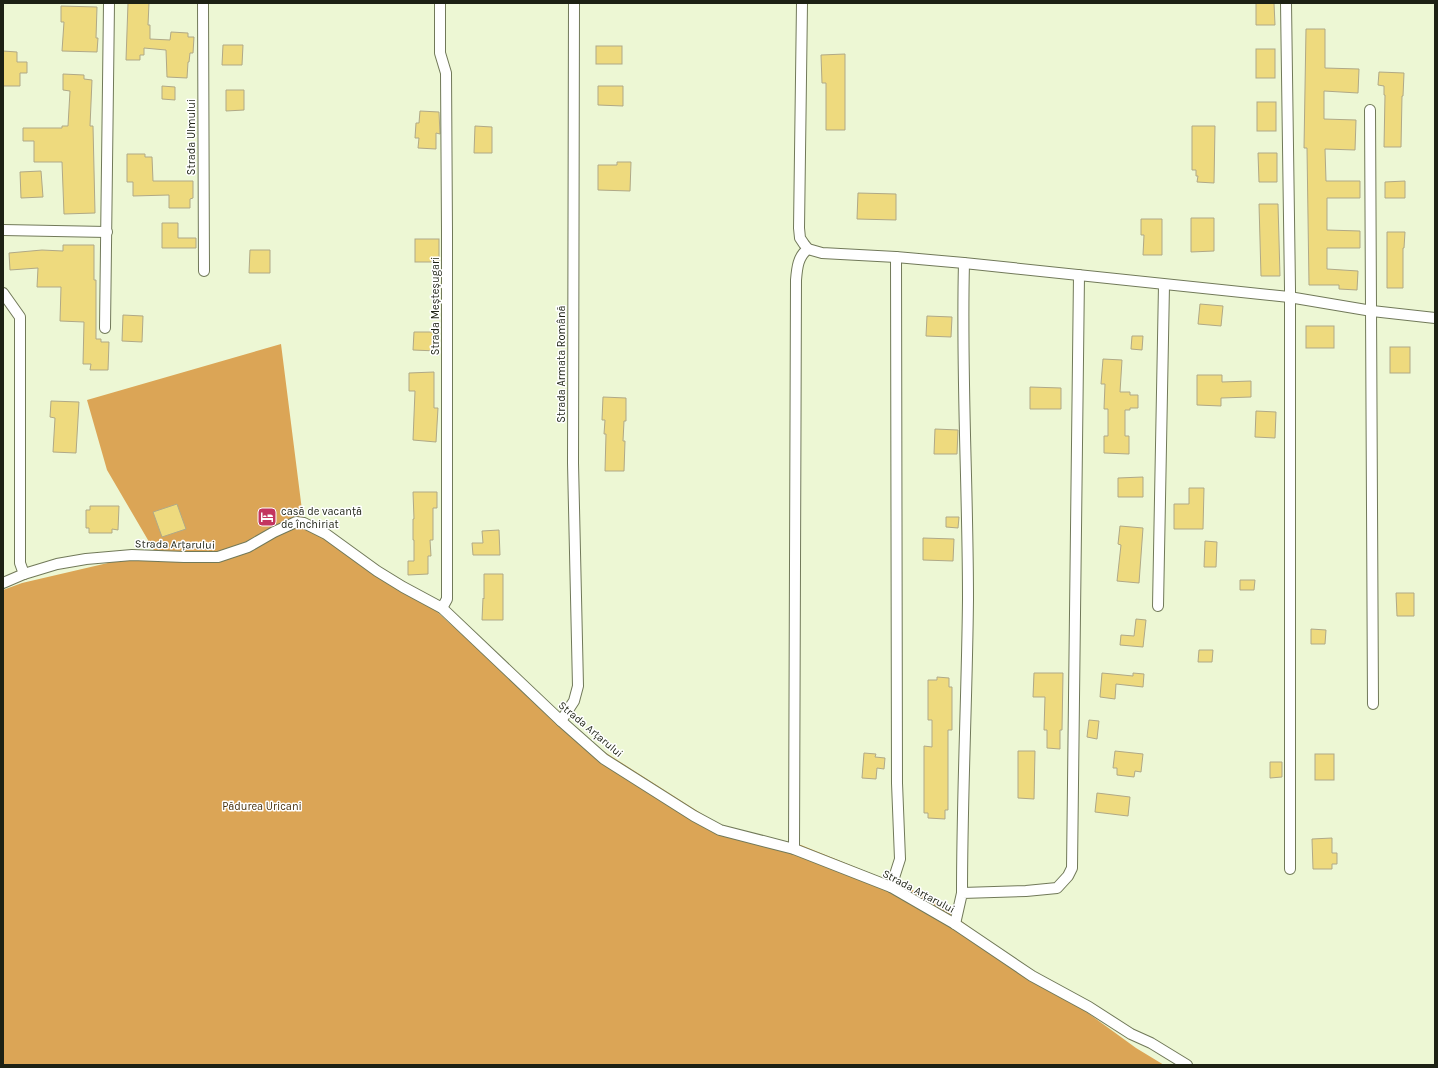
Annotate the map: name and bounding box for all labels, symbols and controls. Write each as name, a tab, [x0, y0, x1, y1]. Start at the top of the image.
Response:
street label: Strada Ulmului	[185, 99, 198, 175]
street label: Strada Meșteșugari	[429, 257, 442, 355]
street label: Strada Armata Română	[555, 305, 568, 423]
place label: casă de vacanță de închiriat	[281, 505, 362, 531]
hotel icon: casă de vacanță de închiriat	[256, 506, 278, 528]
street label: Strada Arțarului	[135, 537, 215, 552]
street label: Strada Arțarului	[556, 699, 626, 760]
park label: Pădurea Uricani	[222, 800, 302, 813]
street label: Strada Arțarului	[880, 867, 957, 916]

